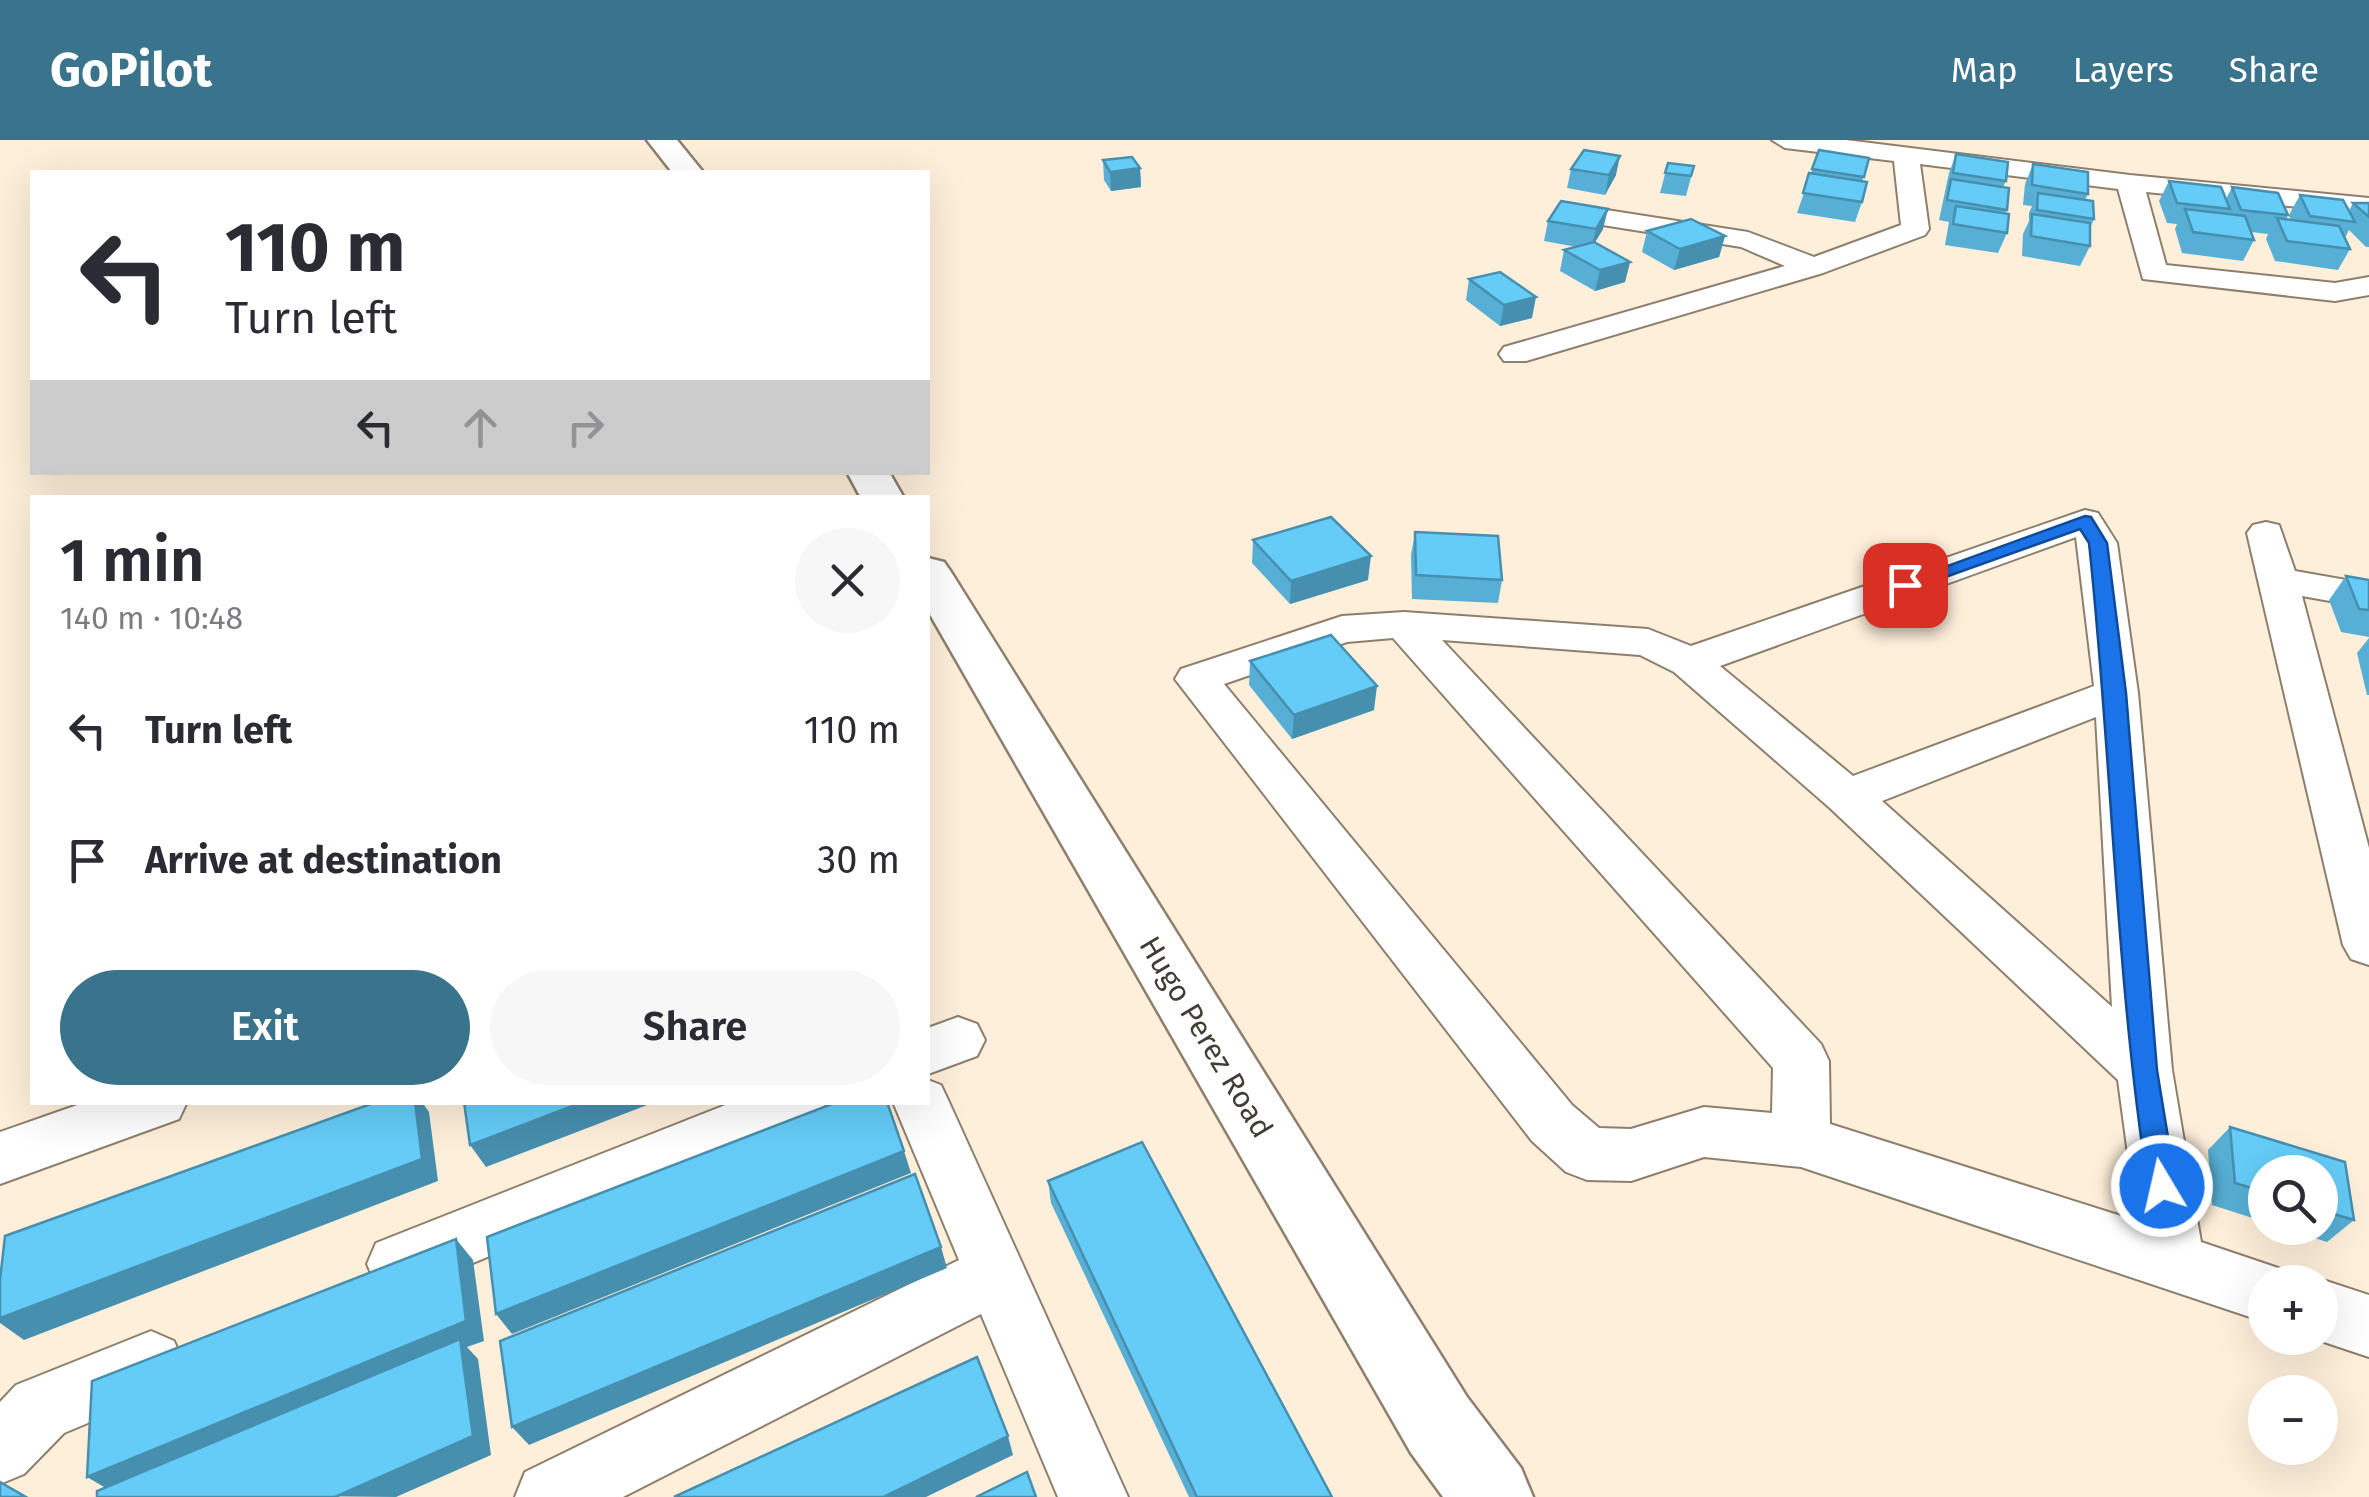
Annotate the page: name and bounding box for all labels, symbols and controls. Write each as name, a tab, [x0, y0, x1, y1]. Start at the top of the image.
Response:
text: GoPilot	[50, 41, 212, 99]
text: Map	[1951, 49, 2018, 91]
text: Layers	[2073, 49, 2174, 91]
text: Share	[2229, 49, 2319, 91]
text: 110 m	[225, 206, 405, 290]
icon: left	[60, 210, 190, 340]
text: Turn left	[225, 291, 397, 345]
icon: left	[348, 400, 403, 455]
icon: ahead	[453, 400, 508, 455]
icon: right	[558, 400, 613, 455]
text: 1 min	[60, 525, 205, 597]
button: close	[795, 528, 900, 633]
pin	[1863, 543, 1948, 628]
icon: arrive	[1878, 558, 1933, 613]
text: 140 m · 10:48	[60, 599, 243, 637]
icon: left	[60, 703, 115, 758]
text: Turn left	[145, 707, 292, 753]
text: 110 m	[804, 707, 900, 753]
icon: arrive	[60, 833, 115, 888]
text: Arrive at destination	[145, 837, 502, 883]
text: 30 m	[817, 837, 900, 883]
street label: Hugo Perez Road	[1132, 930, 1280, 1144]
button: Exit	[60, 970, 470, 1085]
button: Share	[490, 970, 900, 1085]
position arrow	[2110, 1134, 2214, 1238]
map controls	[2248, 1155, 2338, 1465]
button: search	[2248, 1155, 2338, 1245]
button: +	[2248, 1265, 2338, 1355]
button: −	[2248, 1375, 2338, 1465]

